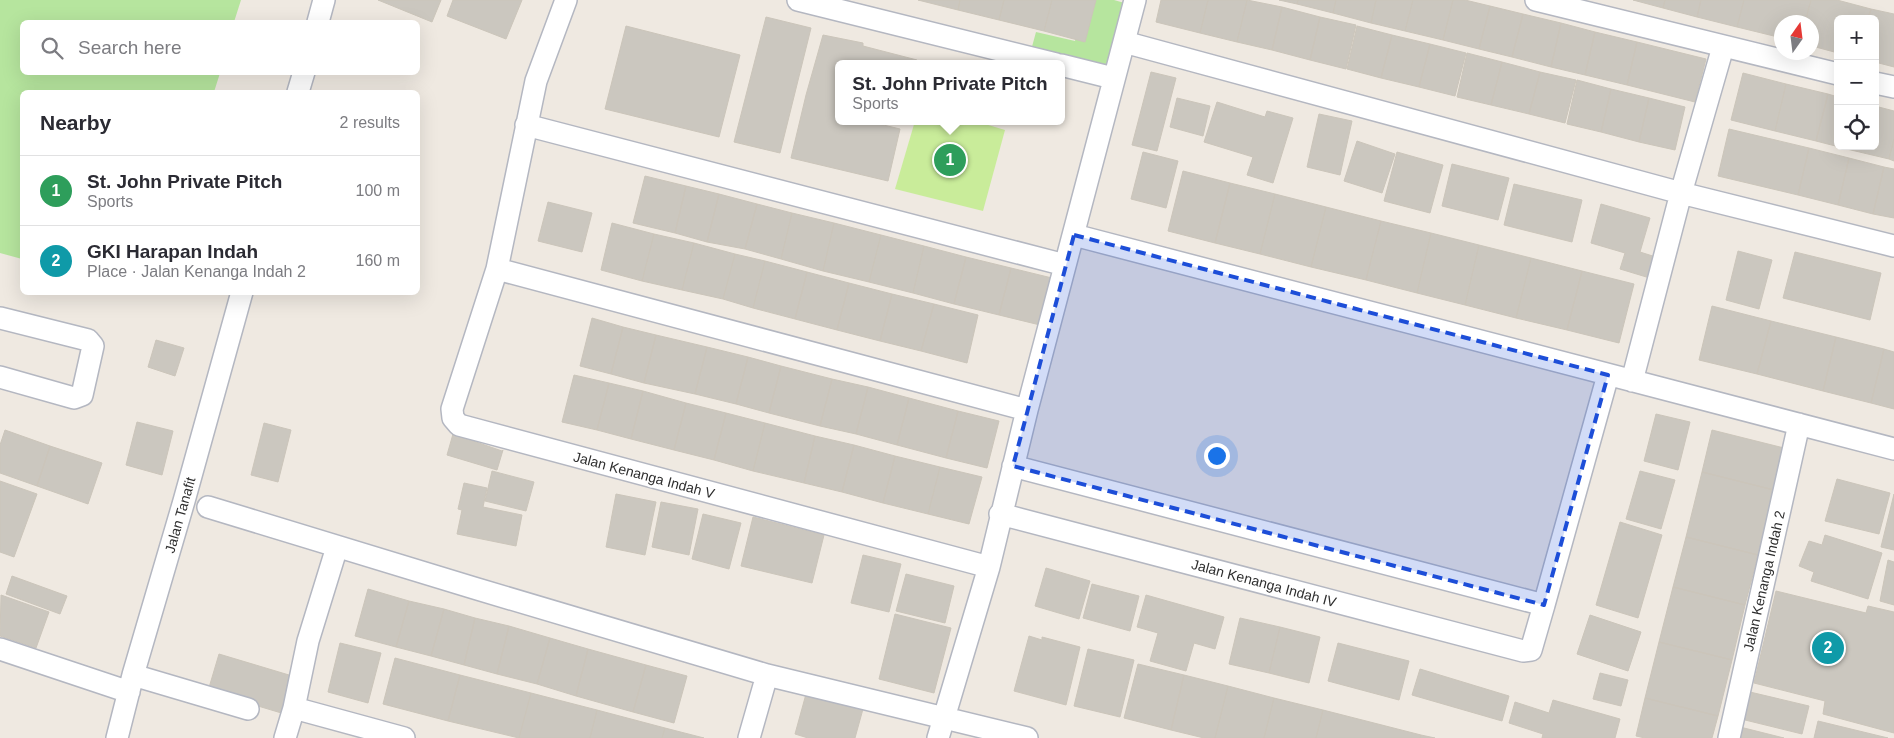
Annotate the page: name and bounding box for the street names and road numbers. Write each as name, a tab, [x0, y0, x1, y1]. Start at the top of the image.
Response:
street label: Jalan Kenanga Indah V	[572, 448, 717, 502]
street label: Jalan Tanafit	[162, 475, 199, 555]
street label: Jalan Kenanga Indah 2	[1740, 509, 1788, 653]
street label: Jalan Kenanga Indah IV	[1190, 556, 1339, 610]

